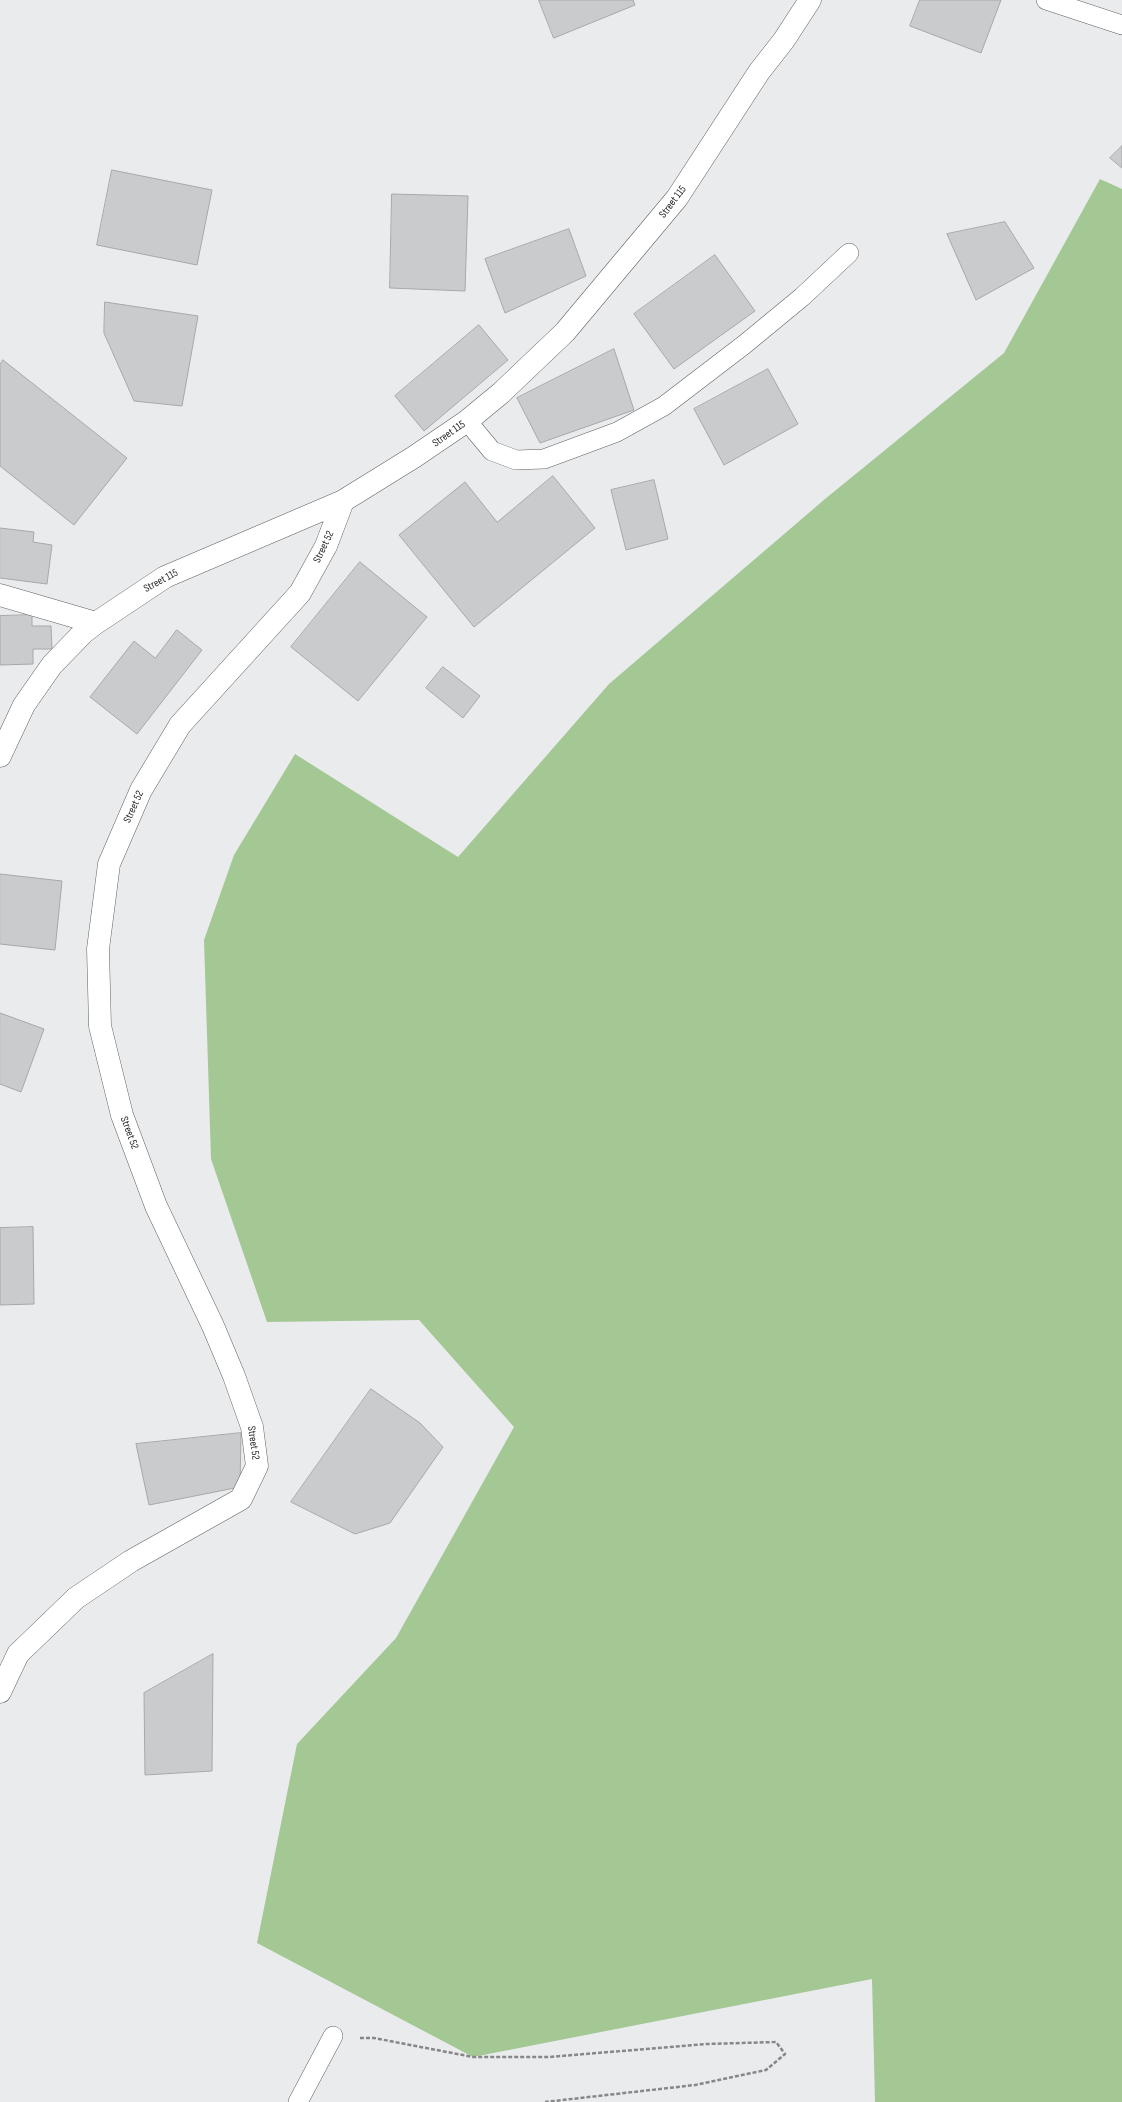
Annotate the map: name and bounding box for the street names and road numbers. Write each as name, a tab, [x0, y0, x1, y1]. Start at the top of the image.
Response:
street label: Street 115	[657, 183, 689, 221]
street label: Street 115	[430, 418, 468, 450]
street label: Street 52	[311, 529, 337, 565]
street label: Street 115	[142, 566, 180, 596]
street label: Street 52	[121, 789, 147, 825]
street label: Street 52	[117, 1115, 141, 1151]
street label: Street 52	[244, 1425, 262, 1461]

